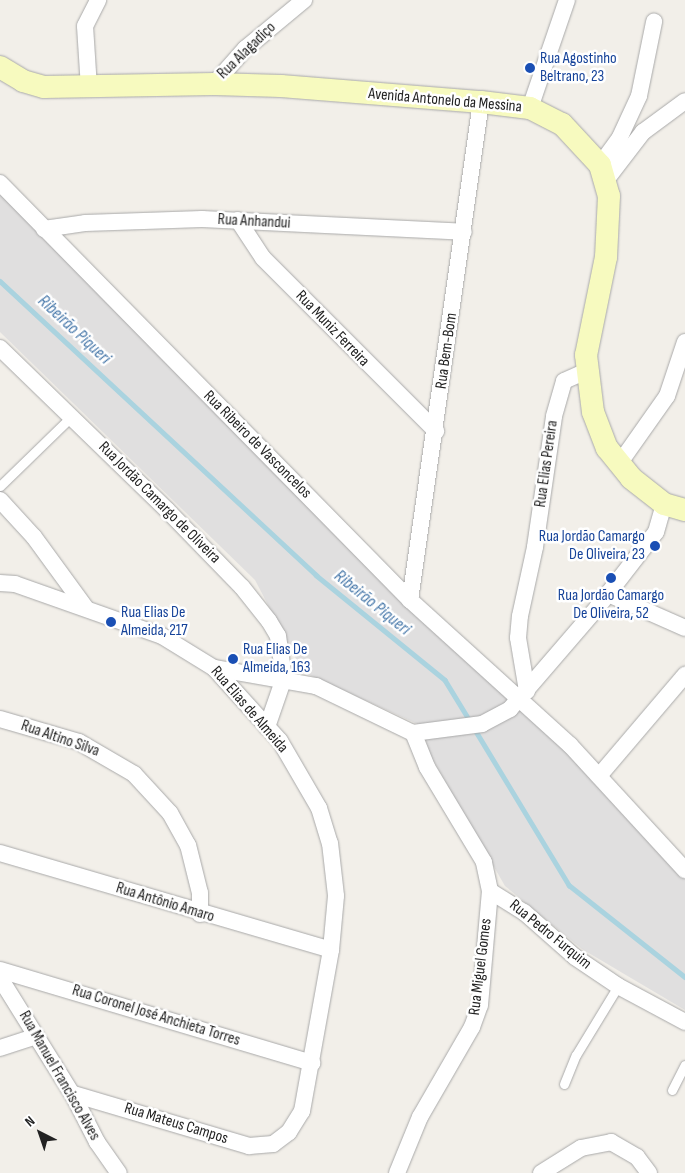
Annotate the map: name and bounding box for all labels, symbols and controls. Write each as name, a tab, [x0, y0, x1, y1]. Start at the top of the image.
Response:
street label: Rua Alagadiço	[214, 18, 280, 84]
place label: Rua Agostinho Beltrano, 23	[540, 49, 617, 87]
marker: Rua Agostinho Beltrano, 23	[524, 62, 536, 74]
street label: Avenida Antonelo da Messina	[368, 85, 522, 117]
street label: Rua Anhandui	[217, 211, 291, 233]
street label: Rua Muniz Ferreira	[291, 287, 373, 371]
water label: Ribeirão Piqueri	[33, 291, 115, 369]
street label: Rua Bem-Bom	[432, 312, 462, 390]
street label: Rua Ribeiro de Vasconcelos	[199, 387, 315, 503]
street label: Rua Elias Pereira	[531, 419, 563, 509]
street label: Rua Jordão Camargo de Oliveira	[94, 438, 224, 568]
place label: Rua Jordão Camargo De Oliveira, 23	[539, 527, 645, 565]
marker: Rua Jordão Camargo De Oliveira, 23	[649, 540, 661, 552]
water label: Ribeirão Piqueri	[329, 566, 415, 640]
marker: Rua Jordão Camargo De Oliveira, 52	[605, 572, 617, 584]
place label: Rua Jordão Camargo De Oliveira, 52	[558, 586, 664, 624]
place label: Rua Elias De Almeida, 217	[121, 603, 188, 641]
marker: Rua Elias De Almeida, 217	[105, 616, 117, 628]
place label: Rua Elias De Almeida, 163	[243, 640, 310, 678]
marker: Rua Elias De Almeida, 163	[227, 653, 239, 665]
street label: Rua Elias de Almeida	[206, 663, 292, 757]
street label: Rua Altino Silva	[18, 717, 102, 761]
street label: Rua Antônio Amaro	[113, 879, 217, 927]
street label: Rua Pedro Furquim	[505, 896, 595, 974]
street label: Rua Miguel Gomes	[466, 917, 496, 1017]
street label: Rua Coronel José Anchieta Torres	[70, 981, 242, 1051]
street label: Rua Manuel Francisco Alves	[14, 1008, 104, 1144]
street label: Rua Mateus Campos	[122, 1099, 230, 1149]
north arrow	[15, 1108, 65, 1158]
text: N	[21, 1112, 38, 1130]

